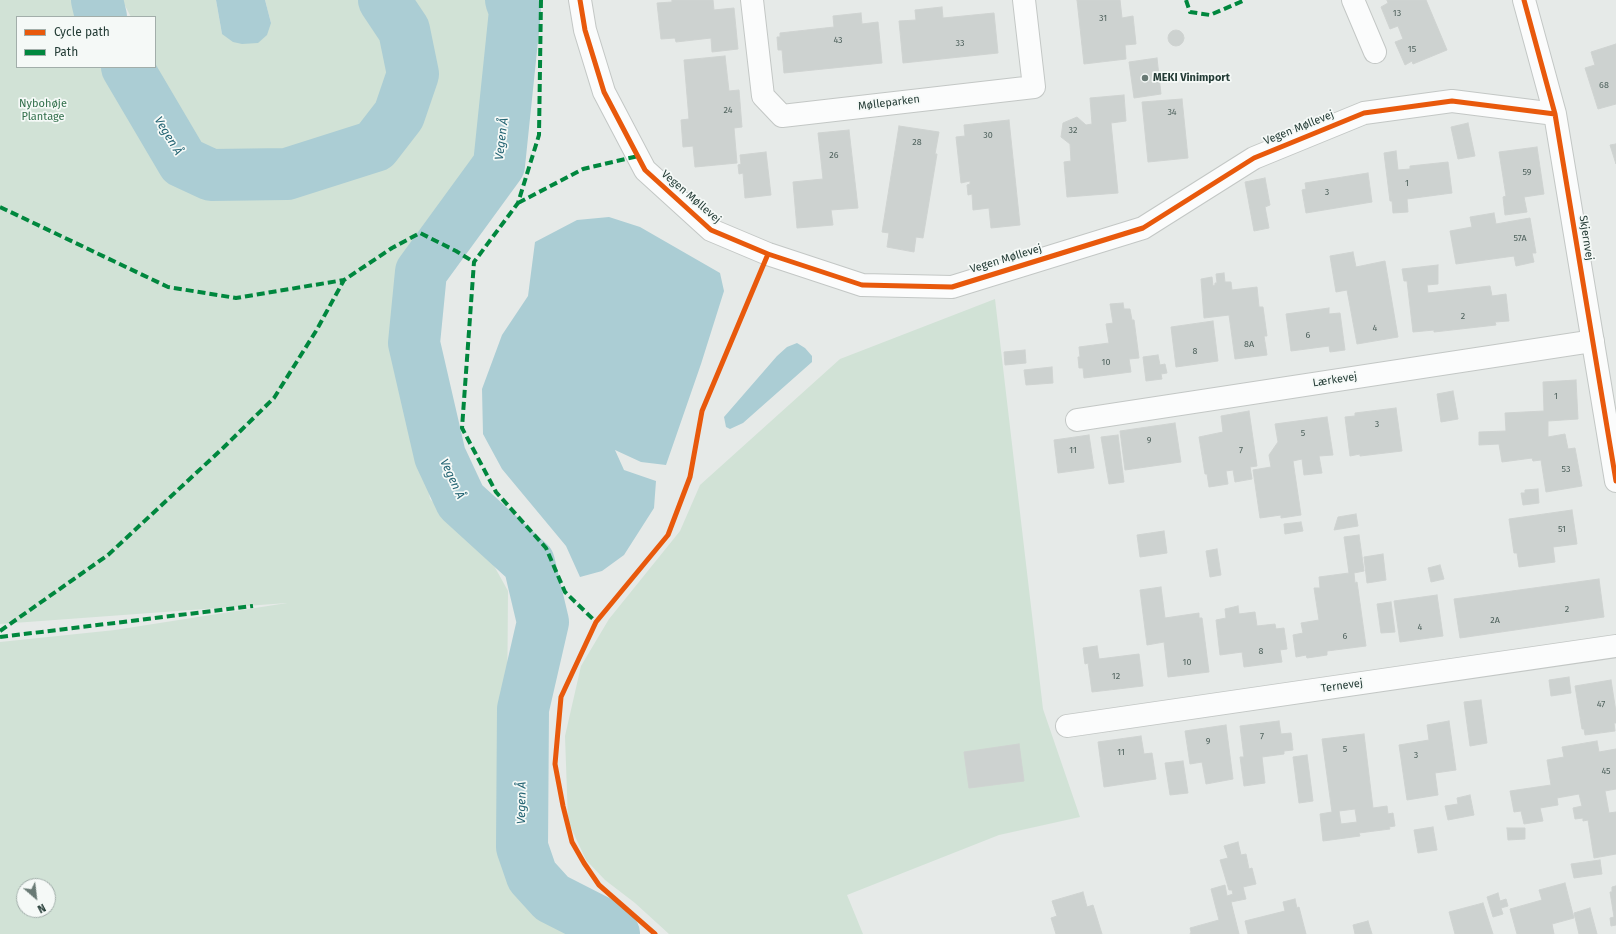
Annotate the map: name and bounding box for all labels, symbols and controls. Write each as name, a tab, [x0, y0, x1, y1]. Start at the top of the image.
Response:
house number: 13	[1393, 8, 1401, 18]
house number: 31	[1099, 13, 1107, 23]
legend	[16, 16, 156, 68]
text: Cycle path	[54, 25, 110, 39]
house number: 43	[833, 35, 843, 45]
house number: 33	[956, 38, 964, 48]
house number: 15	[1408, 44, 1416, 54]
text: Path	[54, 45, 78, 59]
place label: MEKI Vinimport	[1153, 71, 1230, 85]
marker: MEKI Vinimport	[1140, 73, 1150, 83]
house number: 68	[1599, 80, 1609, 90]
street label: Mølleparken	[857, 93, 921, 113]
park label: Nybohøje Plantage	[19, 97, 67, 123]
house number: 24	[724, 105, 732, 115]
house number: 34	[1167, 107, 1177, 117]
street label: Vegen Møllevej	[1262, 108, 1336, 148]
water label: Vegen Å	[151, 114, 185, 158]
water label: Vegen Å	[492, 117, 512, 161]
house number: 32	[1069, 125, 1077, 135]
house number: 30	[983, 130, 993, 140]
house number: 28	[912, 137, 922, 147]
house number: 26	[829, 150, 839, 160]
house number: 59	[1522, 167, 1532, 177]
street label: Vegen Møllevej	[659, 168, 723, 226]
house number: 1	[1405, 178, 1409, 188]
house number: 3	[1325, 187, 1329, 197]
street label: Skjernvej	[1576, 214, 1596, 262]
house number: 57A	[1513, 233, 1527, 243]
street label: Vegen Møllevej	[968, 242, 1044, 276]
house number: 2	[1461, 311, 1465, 321]
house number: 4	[1373, 323, 1377, 333]
house number: 6	[1306, 330, 1310, 340]
house number: 8A	[1244, 339, 1254, 349]
house number: 8	[1193, 346, 1197, 356]
house number: 10	[1102, 357, 1110, 367]
street label: Lærkevej	[1312, 370, 1358, 390]
house number: 1	[1554, 391, 1558, 401]
house number: 3	[1375, 419, 1379, 429]
house number: 5	[1301, 428, 1305, 438]
house number: 9	[1147, 435, 1151, 445]
house number: 11	[1069, 445, 1077, 455]
house number: 7	[1239, 445, 1243, 455]
water label: Vegen Å	[436, 457, 468, 501]
house number: 53	[1562, 464, 1570, 474]
house number: 51	[1558, 524, 1566, 534]
house number: 2	[1565, 604, 1569, 614]
house number: 2A	[1490, 615, 1500, 625]
house number: 4	[1418, 622, 1422, 632]
house number: 6	[1343, 631, 1347, 641]
house number: 8	[1259, 646, 1263, 656]
house number: 10	[1183, 657, 1191, 667]
house number: 12	[1112, 671, 1120, 681]
street label: Ternevej	[1320, 677, 1364, 695]
house number: 47	[1597, 699, 1605, 709]
house number: 7	[1260, 731, 1264, 741]
house number: 9	[1206, 736, 1210, 746]
house number: 5	[1343, 744, 1347, 754]
house number: 11	[1117, 747, 1125, 757]
house number: 3	[1414, 750, 1418, 760]
house number: 45	[1601, 766, 1611, 776]
water label: Vegen Å	[514, 782, 530, 824]
north arrow	[16, 878, 56, 918]
text: N	[35, 901, 48, 916]

